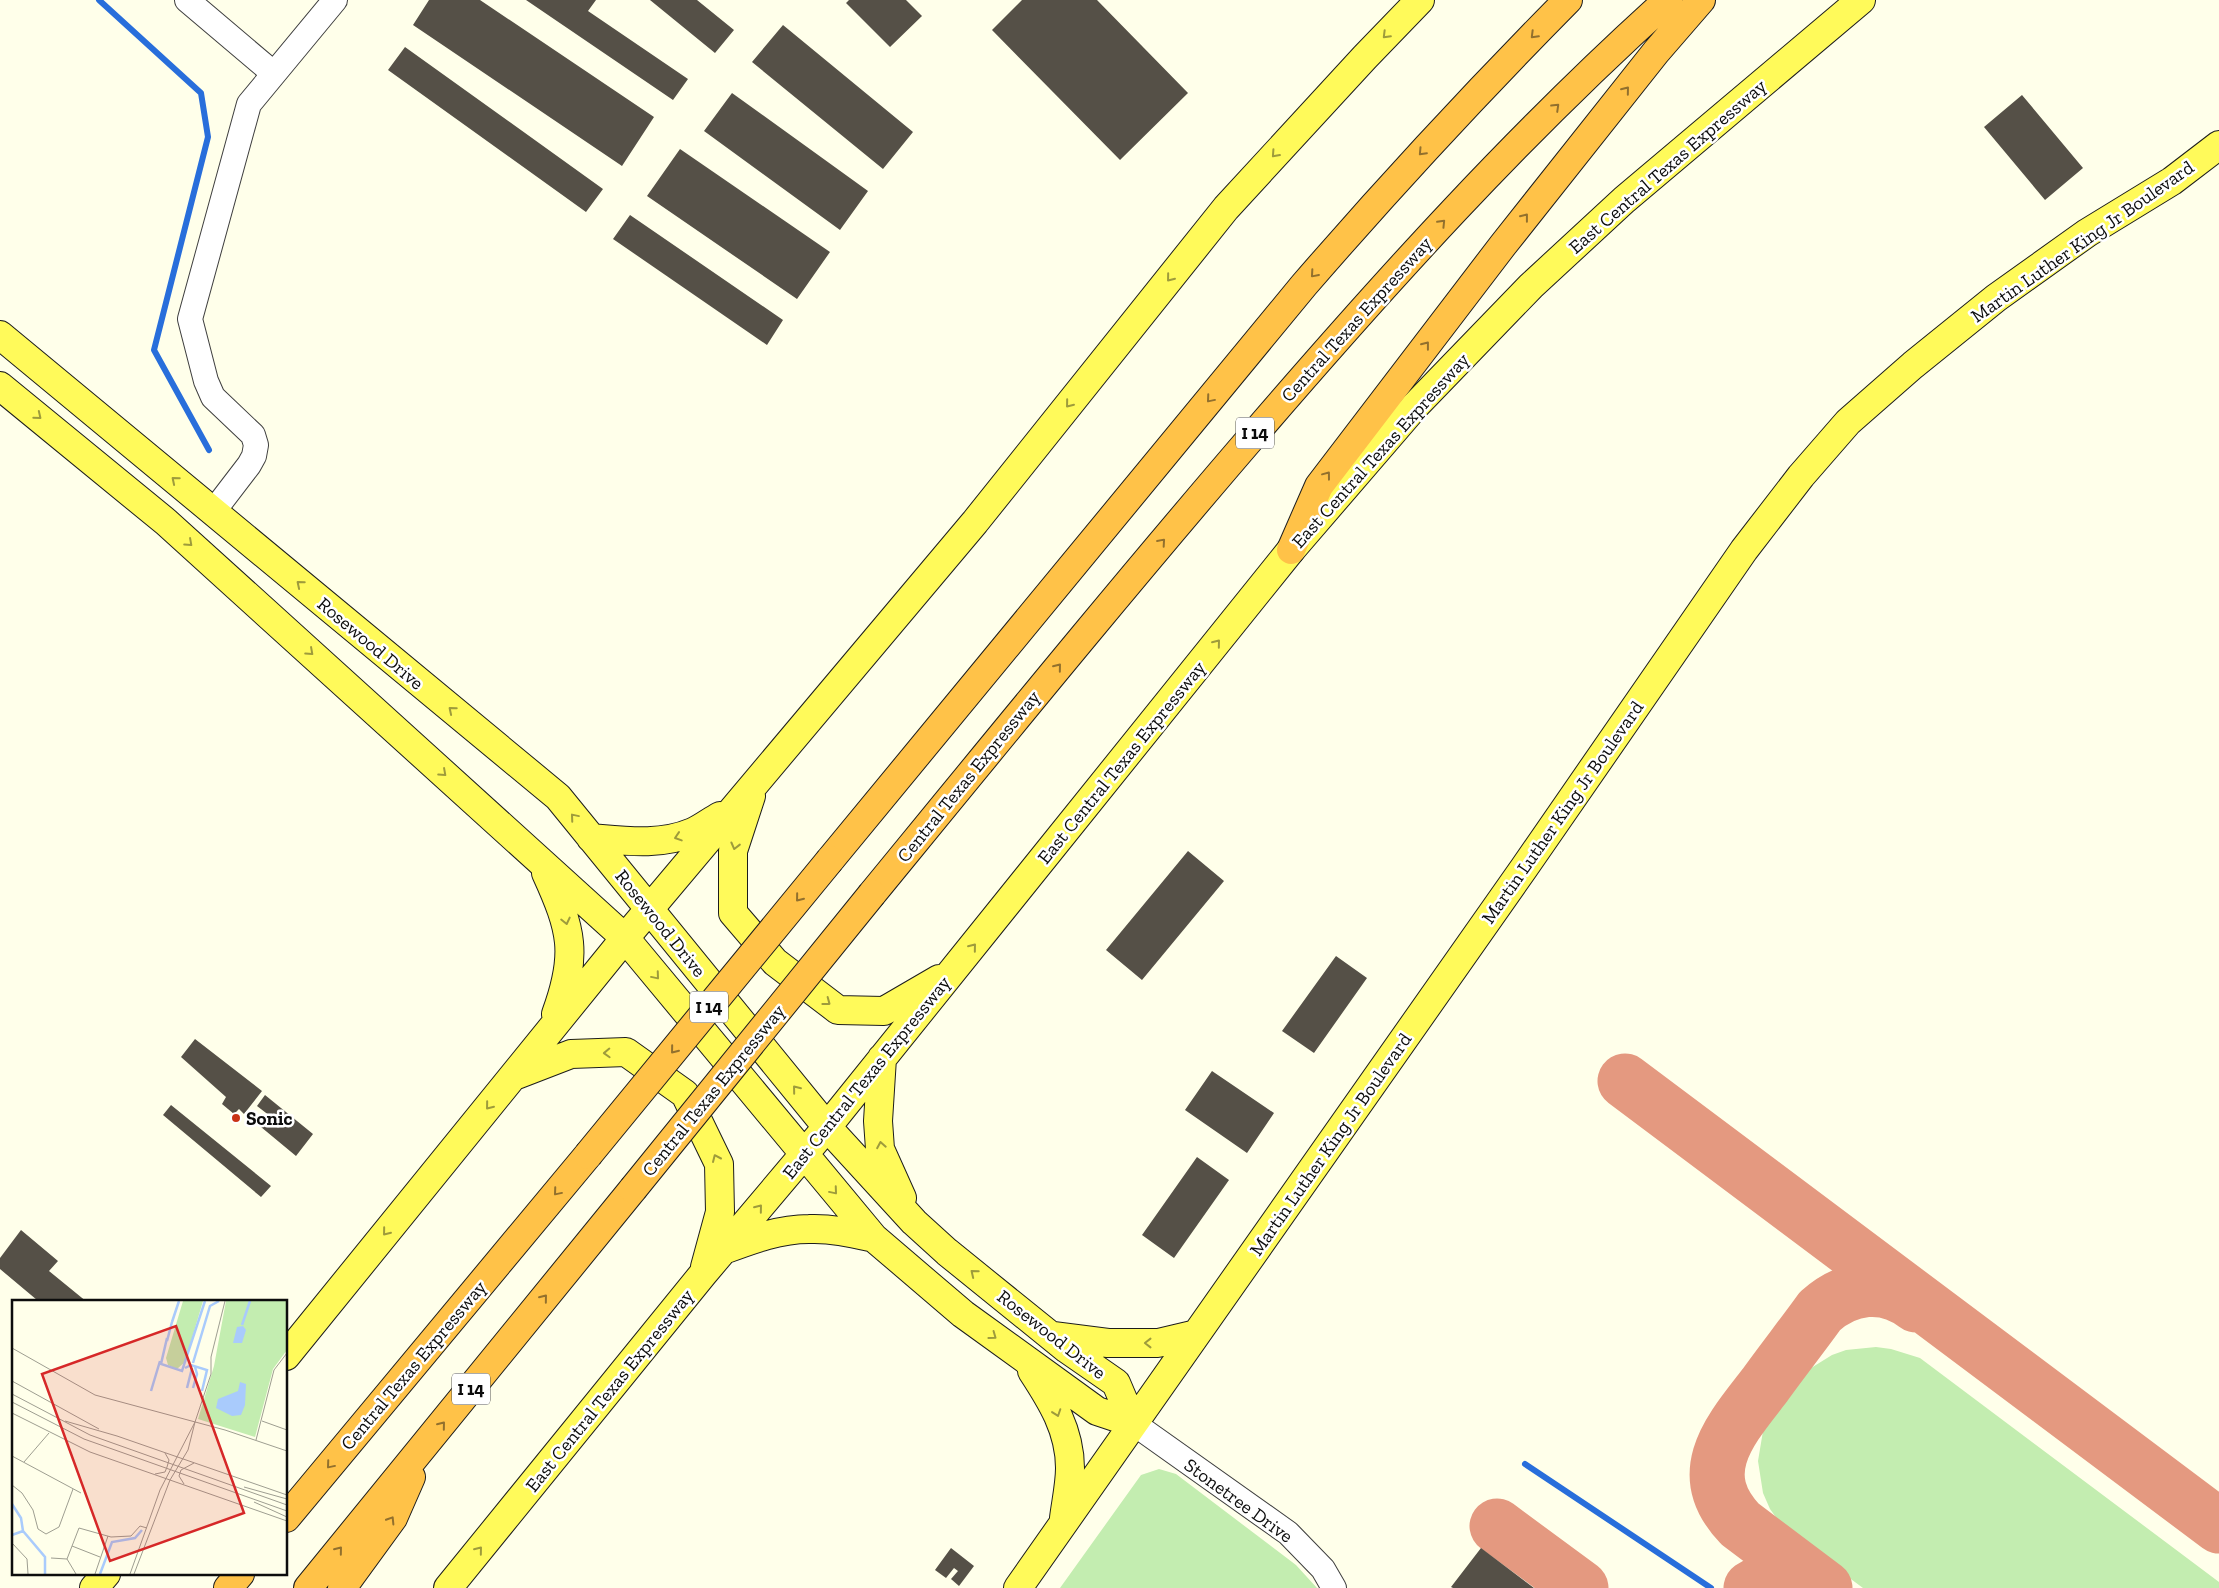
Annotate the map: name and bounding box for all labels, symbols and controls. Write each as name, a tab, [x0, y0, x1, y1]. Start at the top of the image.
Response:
one-way arrow	[1383, 29, 1392, 38]
one-way arrow	[1531, 29, 1540, 38]
street label: East Central Texas Expressway	[1564, 74, 1771, 258]
one-way arrow	[1620, 86, 1629, 95]
one-way arrow	[1550, 103, 1559, 112]
one-way arrow	[1419, 147, 1428, 156]
one-way arrow	[1272, 148, 1281, 157]
street label: Martin Luther King Jr Boulevard	[1967, 155, 2199, 327]
one-way arrow	[1519, 214, 1527, 223]
one-way arrow	[1437, 219, 1446, 228]
street label: Central Texas Expressway	[1276, 232, 1437, 407]
one-way arrow	[1310, 268, 1319, 277]
one-way arrow	[1168, 272, 1176, 281]
one-way arrow	[1420, 342, 1428, 351]
street label: East Central Texas Expressway	[1287, 348, 1474, 552]
one-way arrow	[1208, 393, 1216, 402]
one-way arrow	[1065, 399, 1074, 408]
one-way arrow	[32, 411, 41, 420]
road number: I 14	[1236, 418, 1274, 448]
one-way arrow	[1322, 472, 1330, 481]
one-way arrow	[172, 478, 181, 486]
one-way arrow	[184, 537, 193, 546]
one-way arrow	[1156, 538, 1165, 547]
one-way arrow	[297, 581, 306, 589]
street label: Rosewood Drive	[313, 592, 429, 695]
one-way arrow	[1211, 639, 1220, 648]
one-way arrow	[304, 646, 313, 655]
street label: East Central Texas Expressway	[1032, 656, 1210, 868]
one-way arrow	[1053, 664, 1061, 673]
street label: Central Texas Expressway	[892, 686, 1045, 867]
street label: Martin Luther King Jr Boulevard	[1477, 696, 1649, 928]
one-way arrow	[449, 706, 458, 715]
one-way arrow	[437, 767, 446, 776]
one-way arrow	[571, 813, 580, 822]
one-way arrow	[674, 831, 683, 841]
one-way arrow	[730, 842, 741, 851]
street label: Rosewood Drive	[610, 865, 711, 982]
one-way arrow	[796, 892, 805, 901]
one-way arrow	[560, 917, 571, 926]
one-way arrow	[967, 943, 976, 952]
one-way arrow	[650, 970, 659, 979]
street label: East Central Texas Expressway	[777, 971, 955, 1183]
road number: I 14	[690, 992, 728, 1022]
one-way arrow	[821, 996, 831, 1005]
street label: Central Texas Expressway	[637, 1000, 790, 1181]
street label: Martin Luther King Jr Boulevard	[1245, 1028, 1417, 1260]
one-way arrow	[671, 1045, 680, 1054]
one-way arrow	[603, 1047, 611, 1058]
one-way arrow	[793, 1086, 802, 1095]
one-way arrow	[486, 1100, 494, 1109]
place label: Sonic	[246, 1107, 292, 1130]
marker: Sonic	[230, 1112, 242, 1124]
one-way arrow	[877, 1141, 887, 1150]
one-way arrow	[711, 1154, 722, 1163]
one-way arrow	[829, 1185, 838, 1194]
one-way arrow	[554, 1187, 563, 1196]
one-way arrow	[753, 1205, 762, 1214]
one-way arrow	[384, 1226, 392, 1235]
one-way arrow	[970, 1270, 979, 1279]
street label: Central Texas Expressway	[336, 1276, 491, 1455]
street label: East Central Texas Expressway	[520, 1284, 698, 1496]
street label: Rosewood Drive	[993, 1285, 1111, 1384]
one-way arrow	[539, 1295, 548, 1304]
inset map	[12, 1300, 288, 1576]
one-way arrow	[987, 1330, 997, 1339]
one-way arrow	[1144, 1338, 1152, 1348]
road number: I 14	[452, 1374, 490, 1405]
one-way arrow	[1051, 1408, 1061, 1417]
one-way arrow	[436, 1421, 445, 1430]
street label: Stonetree Drive	[1180, 1453, 1298, 1548]
one-way arrow	[327, 1460, 336, 1469]
one-way arrow	[385, 1516, 394, 1525]
one-way arrow	[333, 1547, 342, 1556]
one-way arrow	[473, 1547, 481, 1556]

